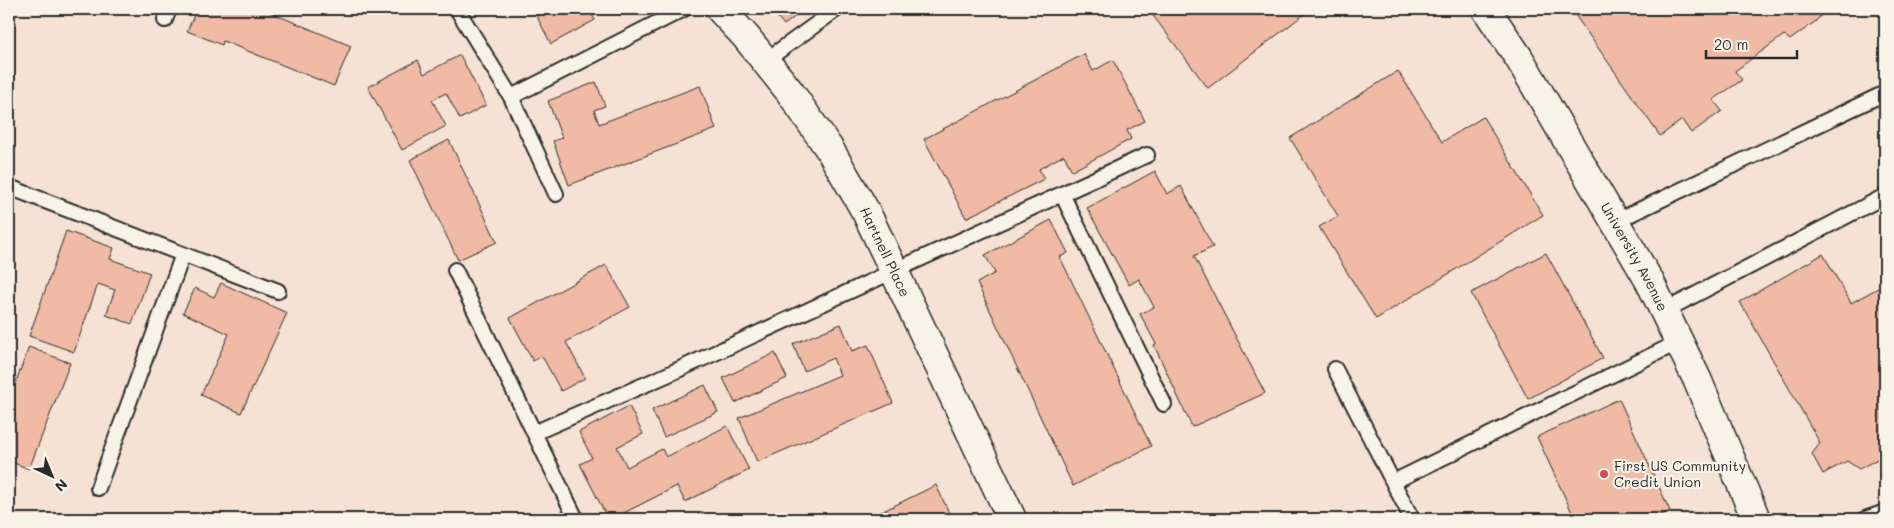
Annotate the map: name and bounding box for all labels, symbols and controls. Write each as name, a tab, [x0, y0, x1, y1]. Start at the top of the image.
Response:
scale bar	[1706, 28, 1798, 60]
text: 20 m	[1714, 34, 1748, 54]
street label: University Avenue	[1596, 199, 1673, 314]
street label: Hartnell Place	[856, 204, 915, 300]
north arrow	[28, 450, 78, 500]
place label: First US Community Credit Union	[1614, 456, 1746, 491]
marker: First US Community Credit Union	[1598, 468, 1610, 480]
text: N	[51, 475, 72, 496]

